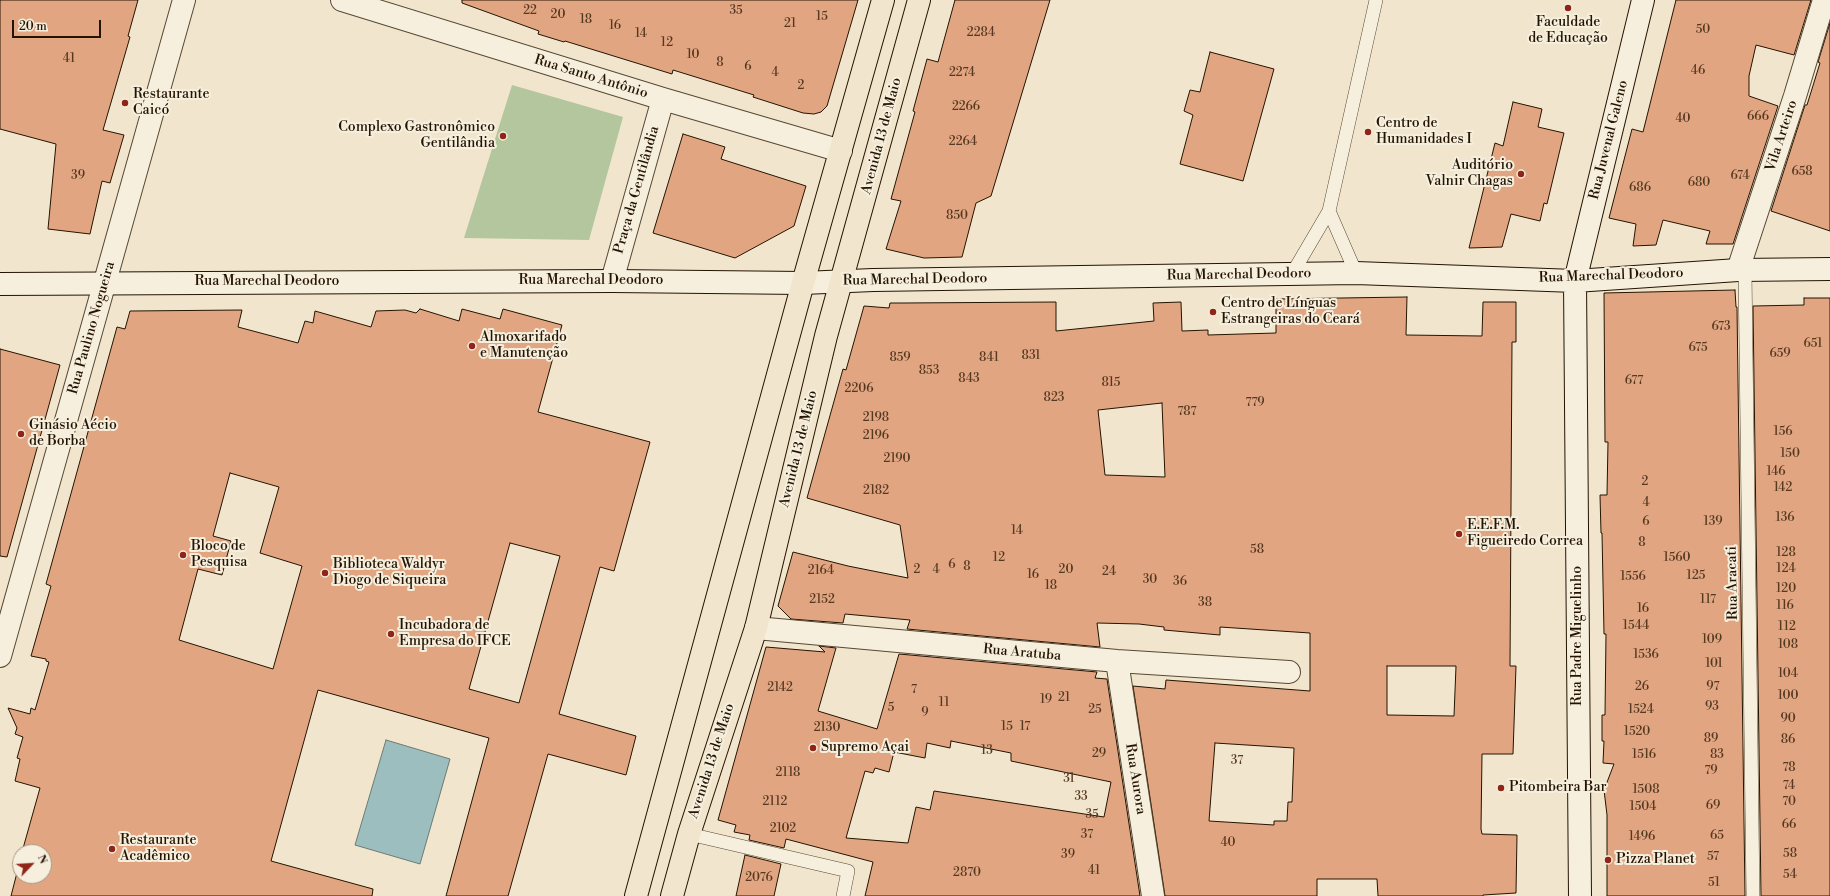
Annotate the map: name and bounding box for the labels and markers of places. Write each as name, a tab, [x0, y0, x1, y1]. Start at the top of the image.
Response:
marker: Faculdade de Educação	[1563, 3, 1573, 13]
place label: Faculdade de Educação	[1528, 15, 1608, 48]
place label: Restaurante Caicó	[133, 87, 209, 120]
marker: Restaurante Caicó	[120, 98, 130, 108]
place label: Centro de Humanidades I	[1376, 116, 1472, 148]
place label: Complexo Gastronômico Gentilândia	[338, 120, 495, 152]
marker: Centro de Humanidades I	[1363, 127, 1373, 137]
marker: Complexo Gastronômico Gentilândia	[498, 131, 508, 141]
place label: Auditório Valnir Chagas	[1426, 158, 1513, 190]
marker: Auditório Valnir Chagas	[1516, 169, 1526, 179]
place label: Centro de Línguas Estrangeiras do Ceará	[1221, 296, 1360, 328]
marker: Centro de Línguas Estrangeiras do Ceará	[1208, 307, 1218, 317]
place label: Almoxarifado e Manutenção	[480, 330, 568, 362]
marker: Almoxarifado e Manutenção	[467, 341, 477, 351]
place label: Ginásio Aécio de Borba	[29, 418, 117, 450]
marker: Ginásio Aécio de Borba	[16, 429, 26, 439]
place label: E.E.F.M. Figueiredo Correa	[1467, 518, 1583, 550]
marker: E.E.F.M. Figueiredo Correa	[1454, 529, 1464, 539]
place label: Bloco de Pesquisa	[191, 539, 247, 572]
marker: Bloco de Pesquisa	[178, 550, 188, 560]
place label: Biblioteca Waldyr Diogo de Siqueira	[333, 557, 446, 590]
marker: Biblioteca Waldyr Diogo de Siqueira	[320, 568, 330, 578]
place label: Incubadora de Empresa do IFCE	[399, 618, 511, 650]
marker: Incubadora de Empresa do IFCE	[386, 629, 396, 639]
place label: Supremo Açai	[821, 740, 909, 756]
marker: Supremo Açai	[808, 743, 818, 753]
place label: Pitombeira Bar	[1509, 780, 1607, 796]
marker: Pitombeira Bar	[1496, 783, 1506, 793]
place label: Restaurante Acadêmico	[120, 833, 196, 866]
marker: Restaurante Acadêmico	[107, 844, 117, 854]
place label: Pizza Planet	[1616, 852, 1695, 868]
marker: Pizza Planet	[1603, 855, 1613, 865]

